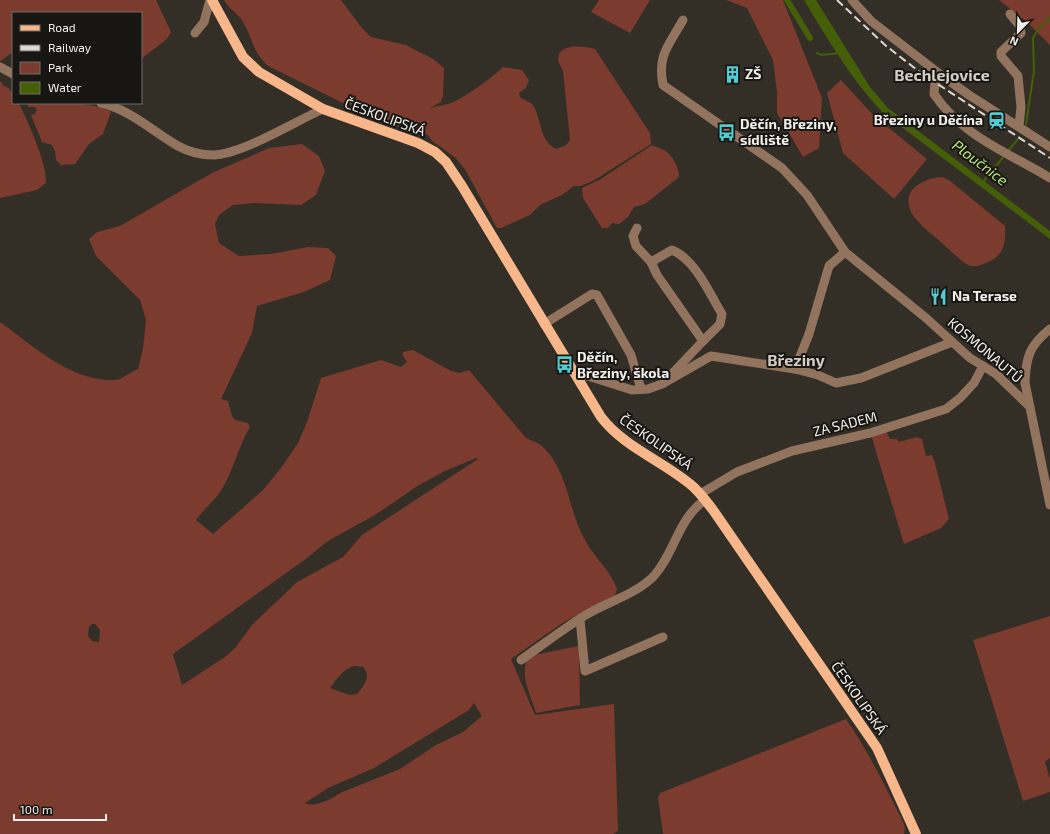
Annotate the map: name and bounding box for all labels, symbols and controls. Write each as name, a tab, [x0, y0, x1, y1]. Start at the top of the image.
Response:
legend	[12, 12, 142, 104]
north arrow	[998, 12, 1038, 52]
text: Road	[48, 20, 76, 34]
text: N	[1008, 34, 1020, 49]
text: Railway	[48, 40, 92, 54]
text: Park	[48, 60, 73, 74]
building icon: ZŠ	[722, 64, 742, 84]
place label: ZŠ	[745, 65, 761, 82]
district label: Bechlejovice	[894, 65, 990, 84]
text: Water	[48, 80, 82, 94]
street label: ČESKOLIPSKÁ	[342, 94, 428, 139]
station icon: Březiny u Děčína	[986, 110, 1006, 130]
place label: Březiny u Děčína	[874, 111, 983, 128]
place label: Děčín, Březiny, sídliště	[740, 115, 837, 148]
bus stop icon: Děčín, Březiny, sídliště	[717, 122, 737, 142]
water label: Ploučnice	[949, 135, 1012, 189]
restaurant icon: Na Terase	[929, 286, 949, 306]
place label: Na Terase	[952, 287, 1017, 304]
street label: KOSMONAUTŮ	[945, 314, 1026, 386]
place label: Děčín, Březiny, škola	[577, 348, 669, 381]
district label: Březiny	[767, 350, 825, 370]
bus stop icon: Děčín, Březiny, škola	[554, 355, 574, 375]
street label: ZA SADEM	[811, 407, 879, 440]
street label: ČESKOLIPSKÁ	[617, 410, 696, 473]
street label: ČESKOLIPSKÁ	[828, 658, 891, 738]
scale bar	[14, 796, 106, 822]
text: 100 m	[20, 802, 52, 816]

